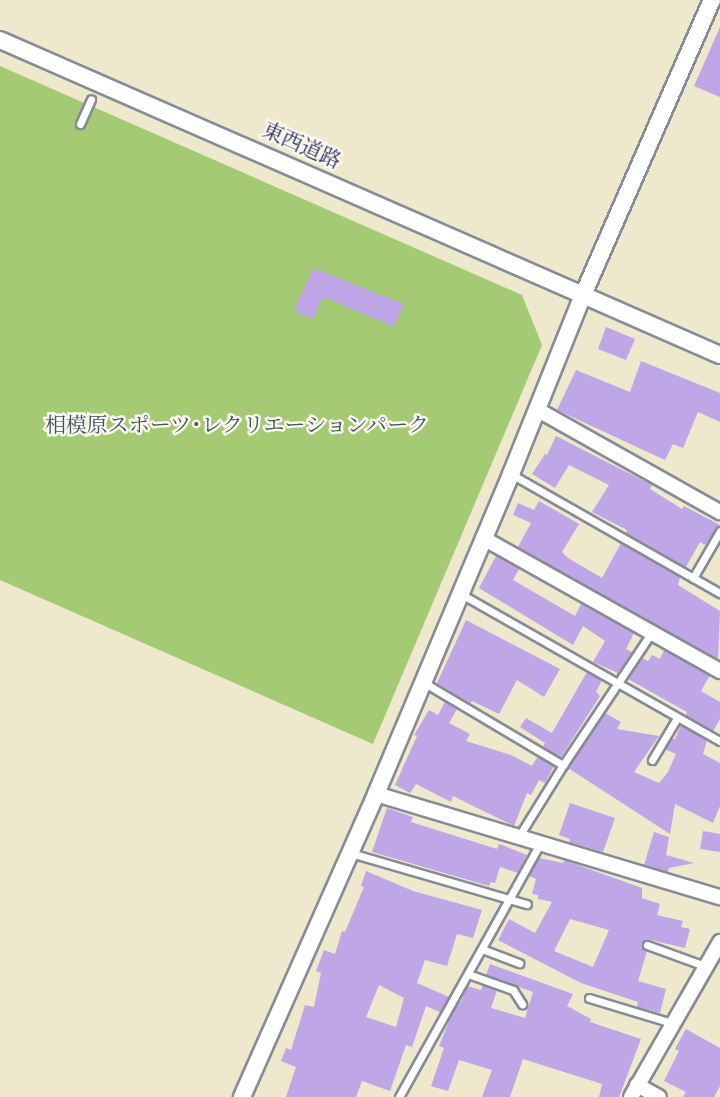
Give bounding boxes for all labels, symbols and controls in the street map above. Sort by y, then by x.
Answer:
street label: 東西道路 [258,118,344,176]
park label: 相模原スポーツ･レクリエーションパーク [43,414,431,440]

